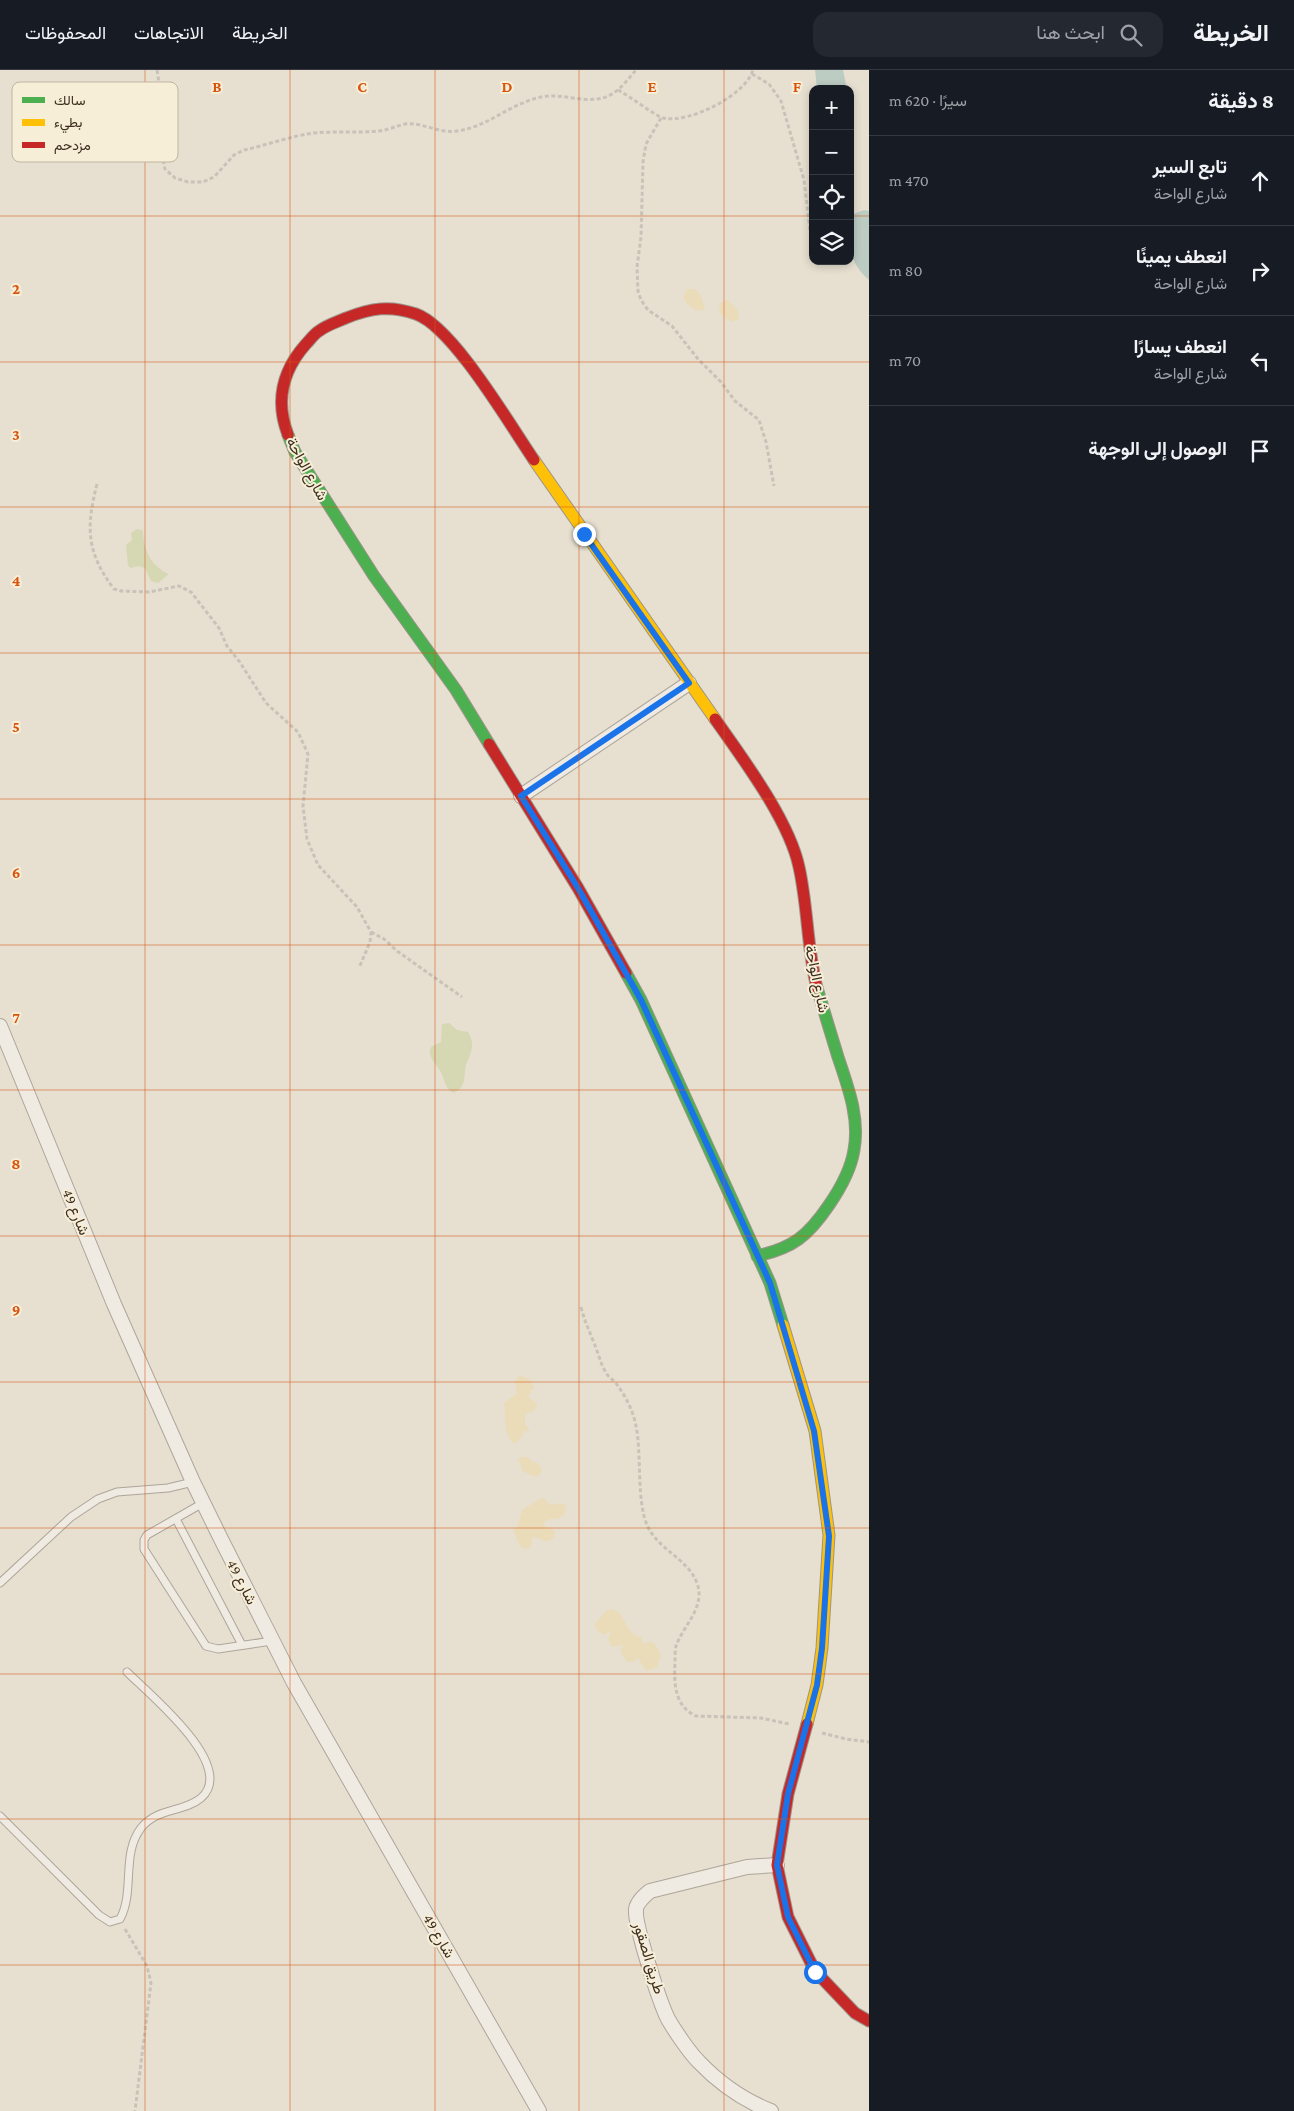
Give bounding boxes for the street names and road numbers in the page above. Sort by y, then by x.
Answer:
street label: شارع الواحة [281,435,331,505]
street label: شارع الواحة [799,944,832,1015]
street label: شارع 49 [57,1187,92,1239]
street label: شارع 49 [221,1557,260,1609]
street label: شارع 49 [417,1911,458,1962]
street label: طريق الصقور [628,1919,668,1997]

